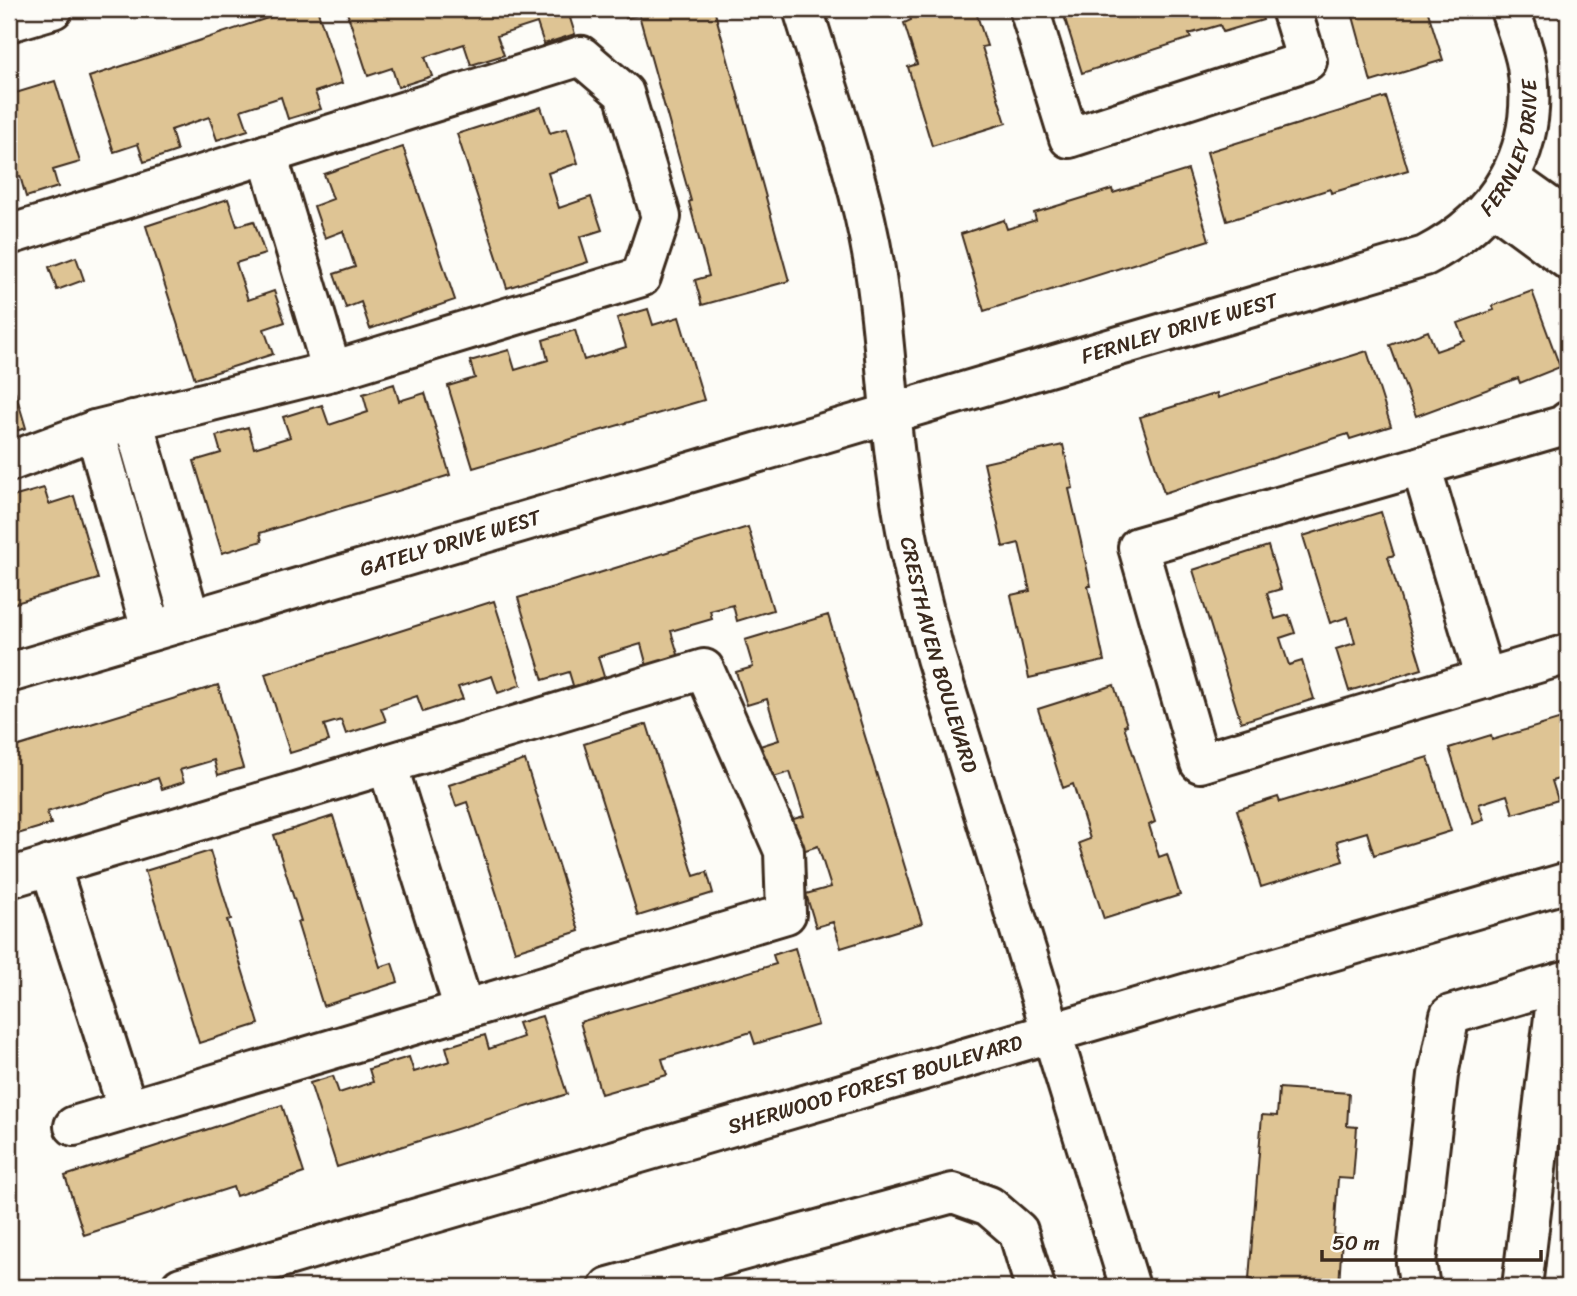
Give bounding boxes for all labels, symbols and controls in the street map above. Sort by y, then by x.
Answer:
street label: FERNLEY DRIVE [1469,77,1548,225]
street label: FERNLEY DRIVE WEST [1076,281,1284,375]
street label: GATELY DRIVE WEST [355,498,547,588]
street label: CRESTHAVEN BOULEVARD [889,533,989,778]
street label: SHERWOOD FOREST BOULEVARD [723,1023,1028,1145]
scale bar [1322,1219,1540,1263]
text: 50 m [1332,1224,1380,1262]

